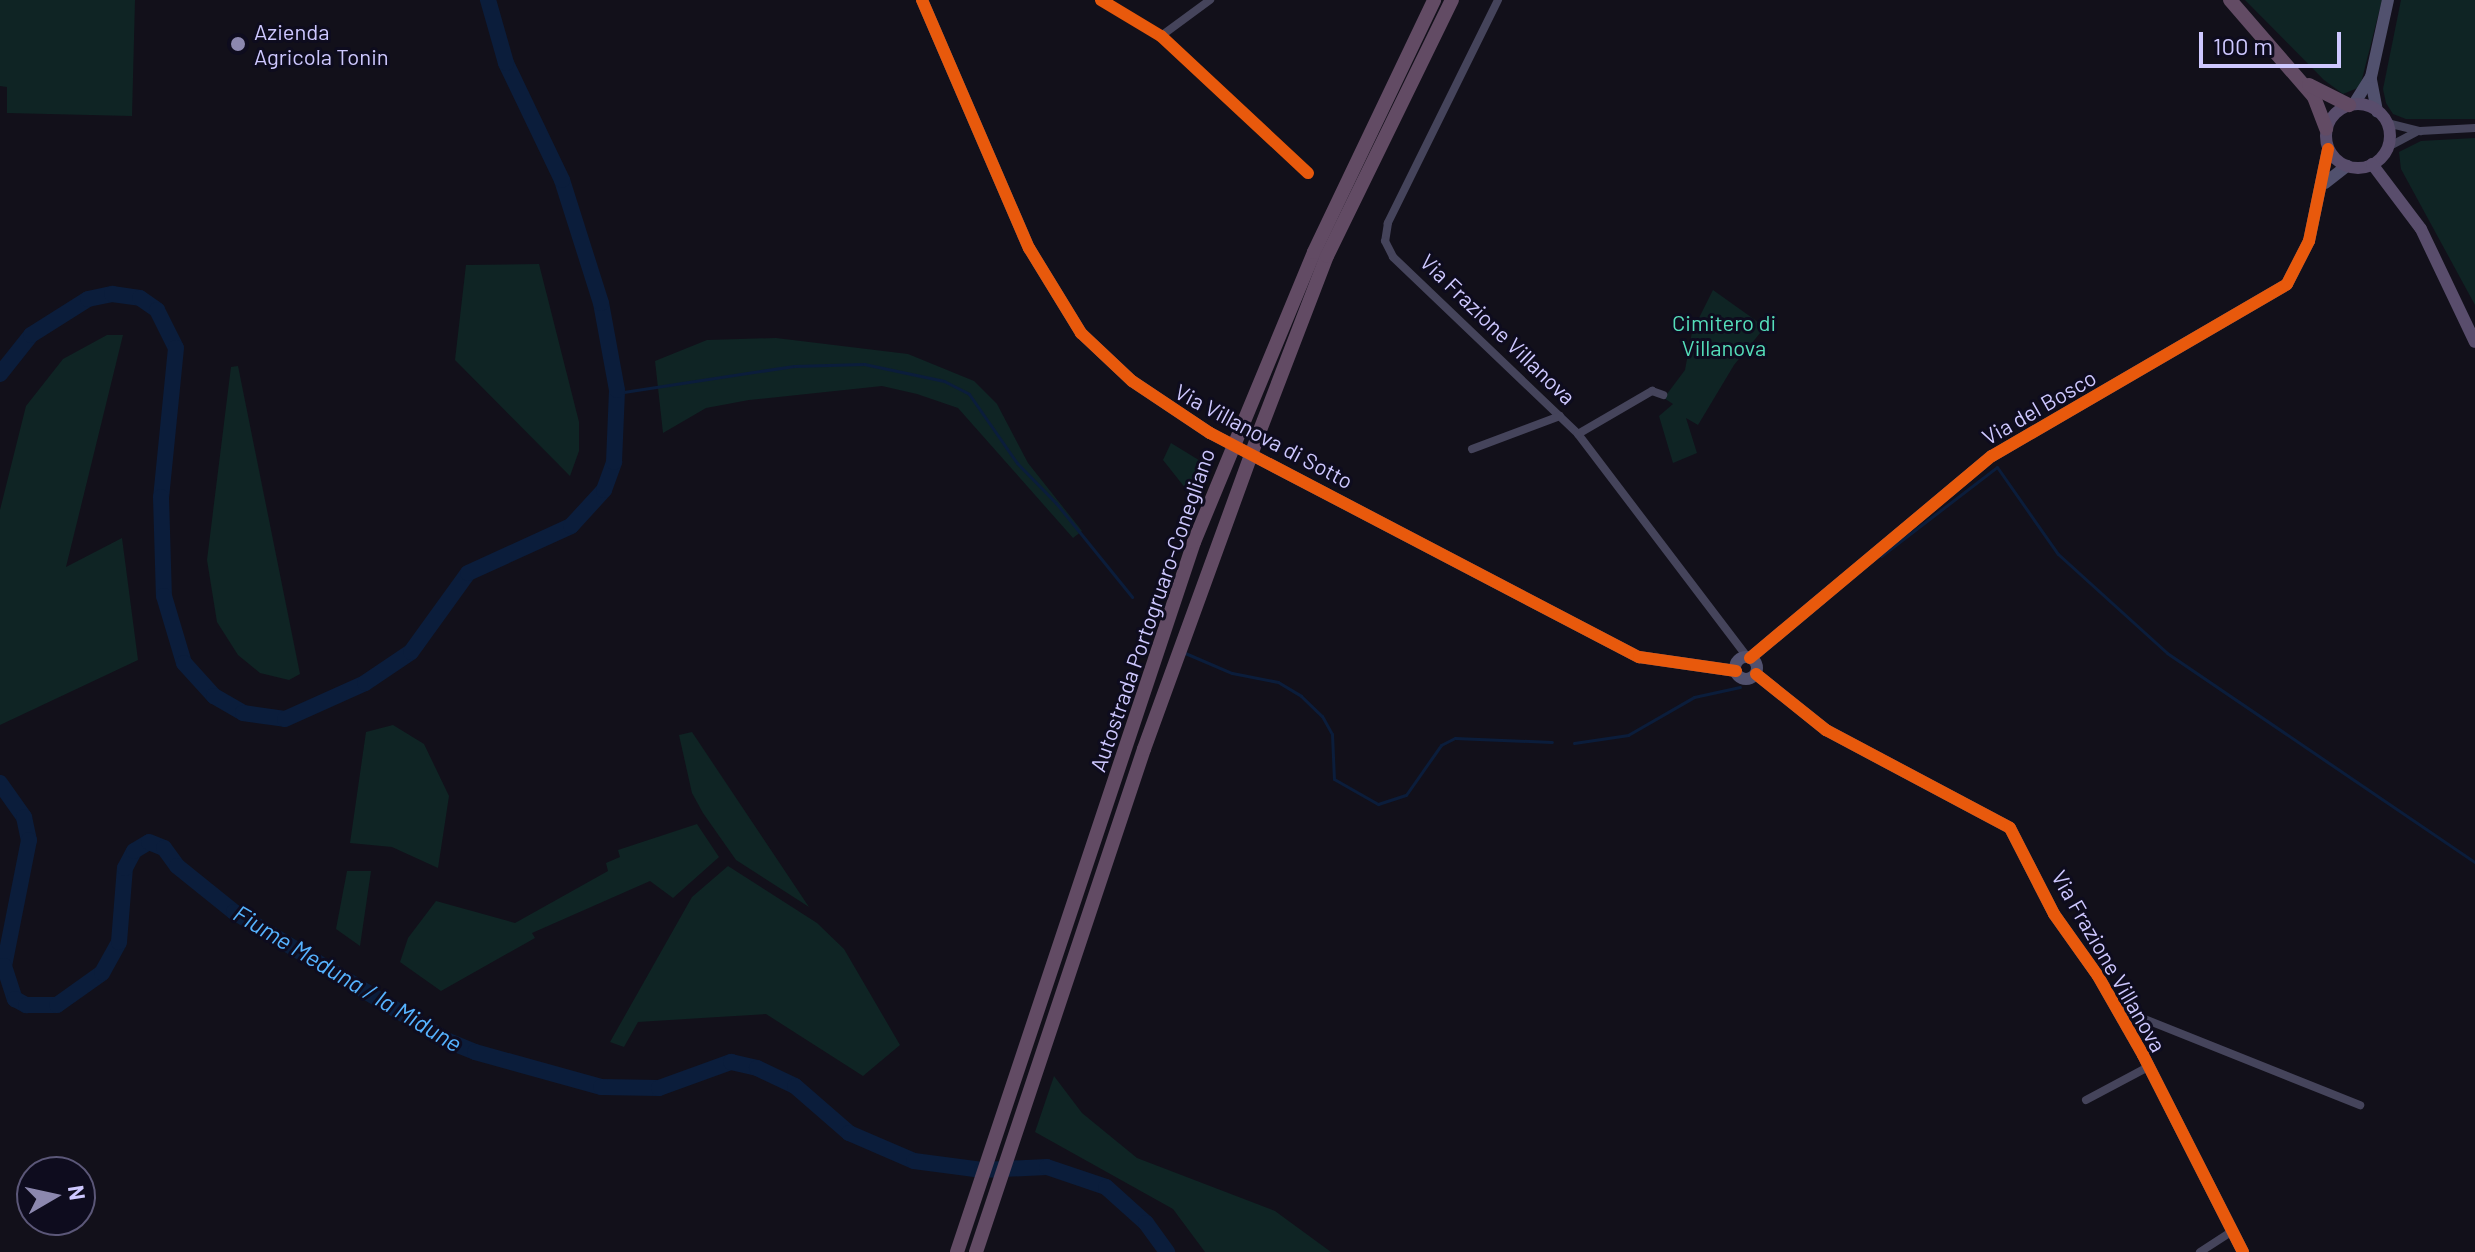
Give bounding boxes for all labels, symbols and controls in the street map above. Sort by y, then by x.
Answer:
scale bar [2203,16,2345,66]
place label: Azienda Agricola Tonin [254,18,389,70]
text: 100 m [2213,31,2273,60]
marker: Azienda Agricola Tonin [229,35,247,53]
street label: Via Frazione Villanova [1415,248,1581,410]
park label: Cimitero di Villanova [1672,309,1776,360]
street label: Via del Bosco [1977,364,2101,450]
street label: Via Villanova di Sotto [1171,378,1357,494]
street label: Autostrada Portogruaro-Conegliano [1084,445,1220,775]
street label: Via Frazione Villanova [2046,865,2172,1057]
water label: Fiume Meduna / la Midune [229,898,467,1058]
north arrow [16,1156,96,1236]
text: N [64,1183,92,1202]

